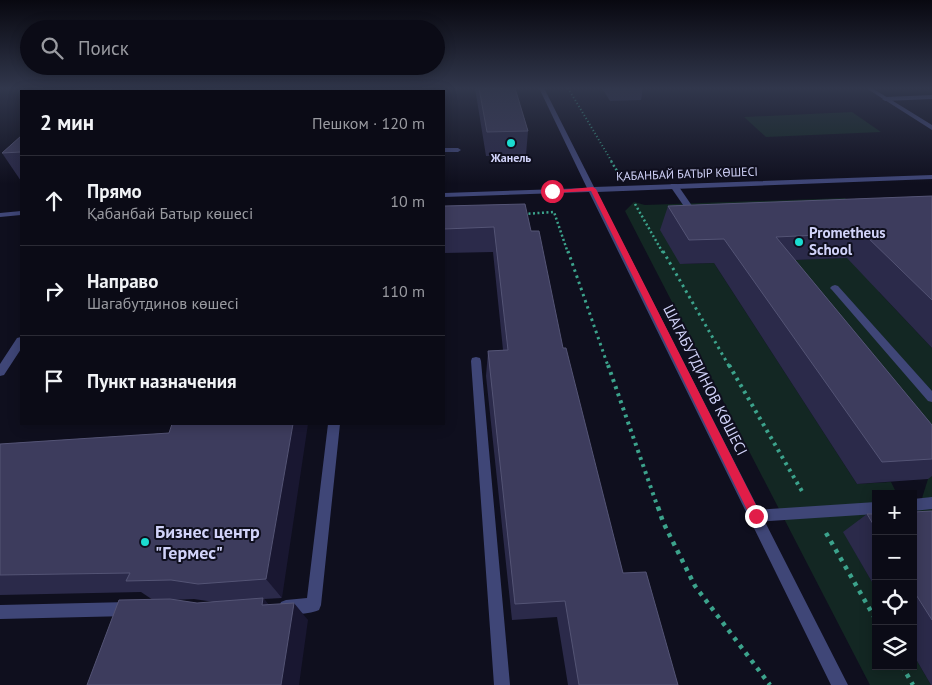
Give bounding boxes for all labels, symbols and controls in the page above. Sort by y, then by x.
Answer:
search box [20,20,445,75]
icon: search [38,34,66,62]
text: Поиск [78,36,129,60]
text: 2 мин [40,109,94,136]
text: Пешком · 120 m [312,113,425,133]
marker: Жанель [505,137,517,149]
place label: Жанель [490,150,531,165]
street label: ҚАБАНБАЙ БАТЫР КӨШЕСІ [616,164,758,183]
text: Прямо [87,179,142,203]
route start [541,180,564,203]
icon: ahead [40,187,68,215]
text: 10 m [390,191,425,211]
text: Қабанбай Батыр көшесі [87,203,253,223]
place label: Prometheus School [809,223,886,259]
marker: Prometheus School [793,236,805,248]
text: Направо [87,269,158,293]
icon: right [40,277,68,305]
text: 110 m [382,281,425,301]
text: Шагабутдинов көшесі [87,293,239,313]
street label: ШАГАБУТДИНОВ КӨШЕСІ [659,301,752,458]
icon: arrive [40,367,68,395]
text: Пункт назначения [87,369,237,393]
map controls [872,490,917,670]
button: + [872,490,917,535]
route end [745,505,768,528]
place label: Бизнес центр "Гермес" [155,520,260,564]
button: − [872,535,917,580]
marker: Бизнес центр "Гермес" [139,536,151,548]
button: locate [872,580,917,625]
button: layers [872,625,917,670]

